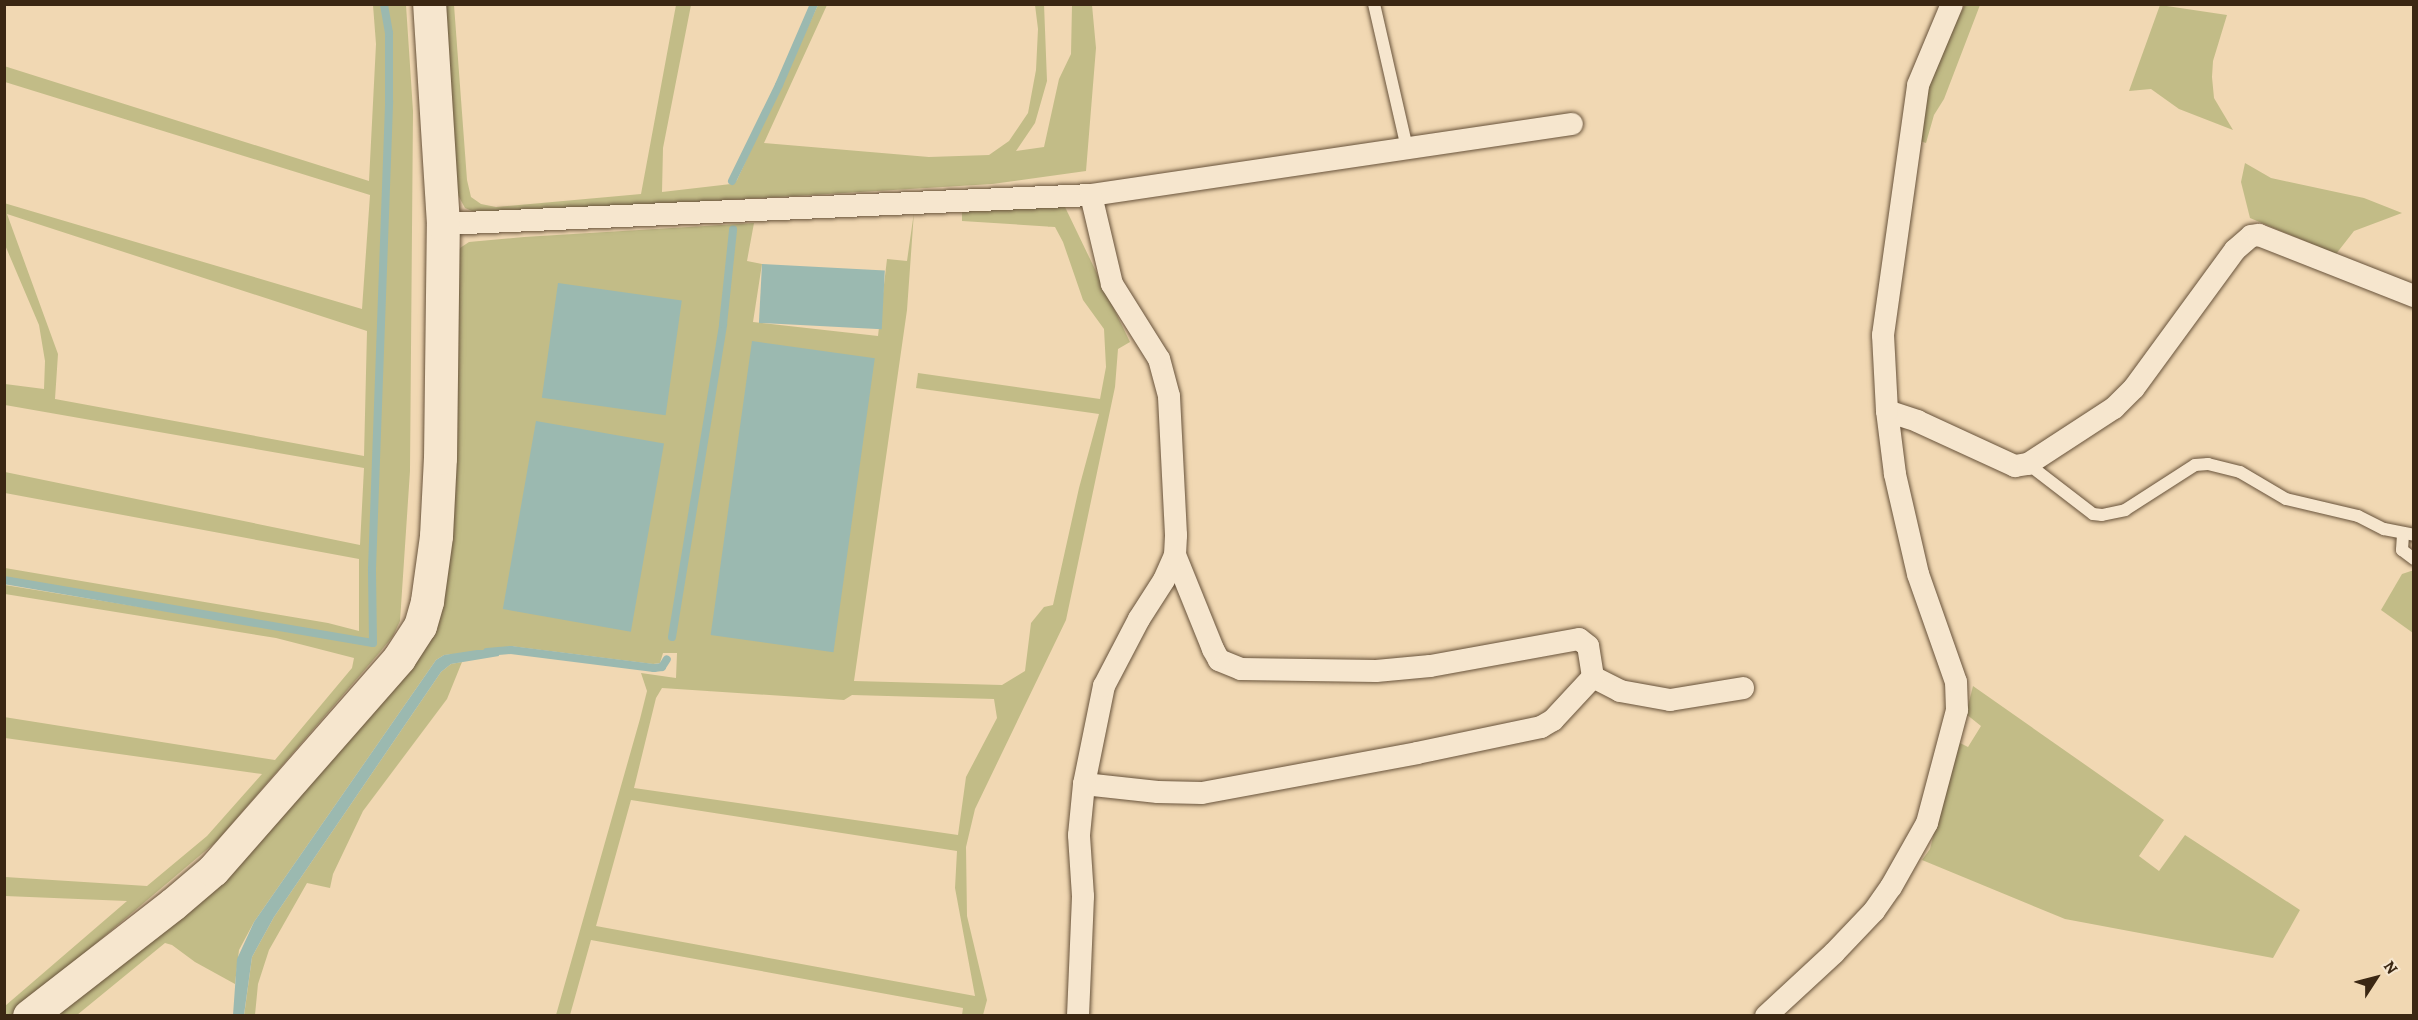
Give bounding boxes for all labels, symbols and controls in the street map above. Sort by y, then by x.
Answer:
north arrow [2346,948,2406,1008]
text: N [2378,956,2403,979]

